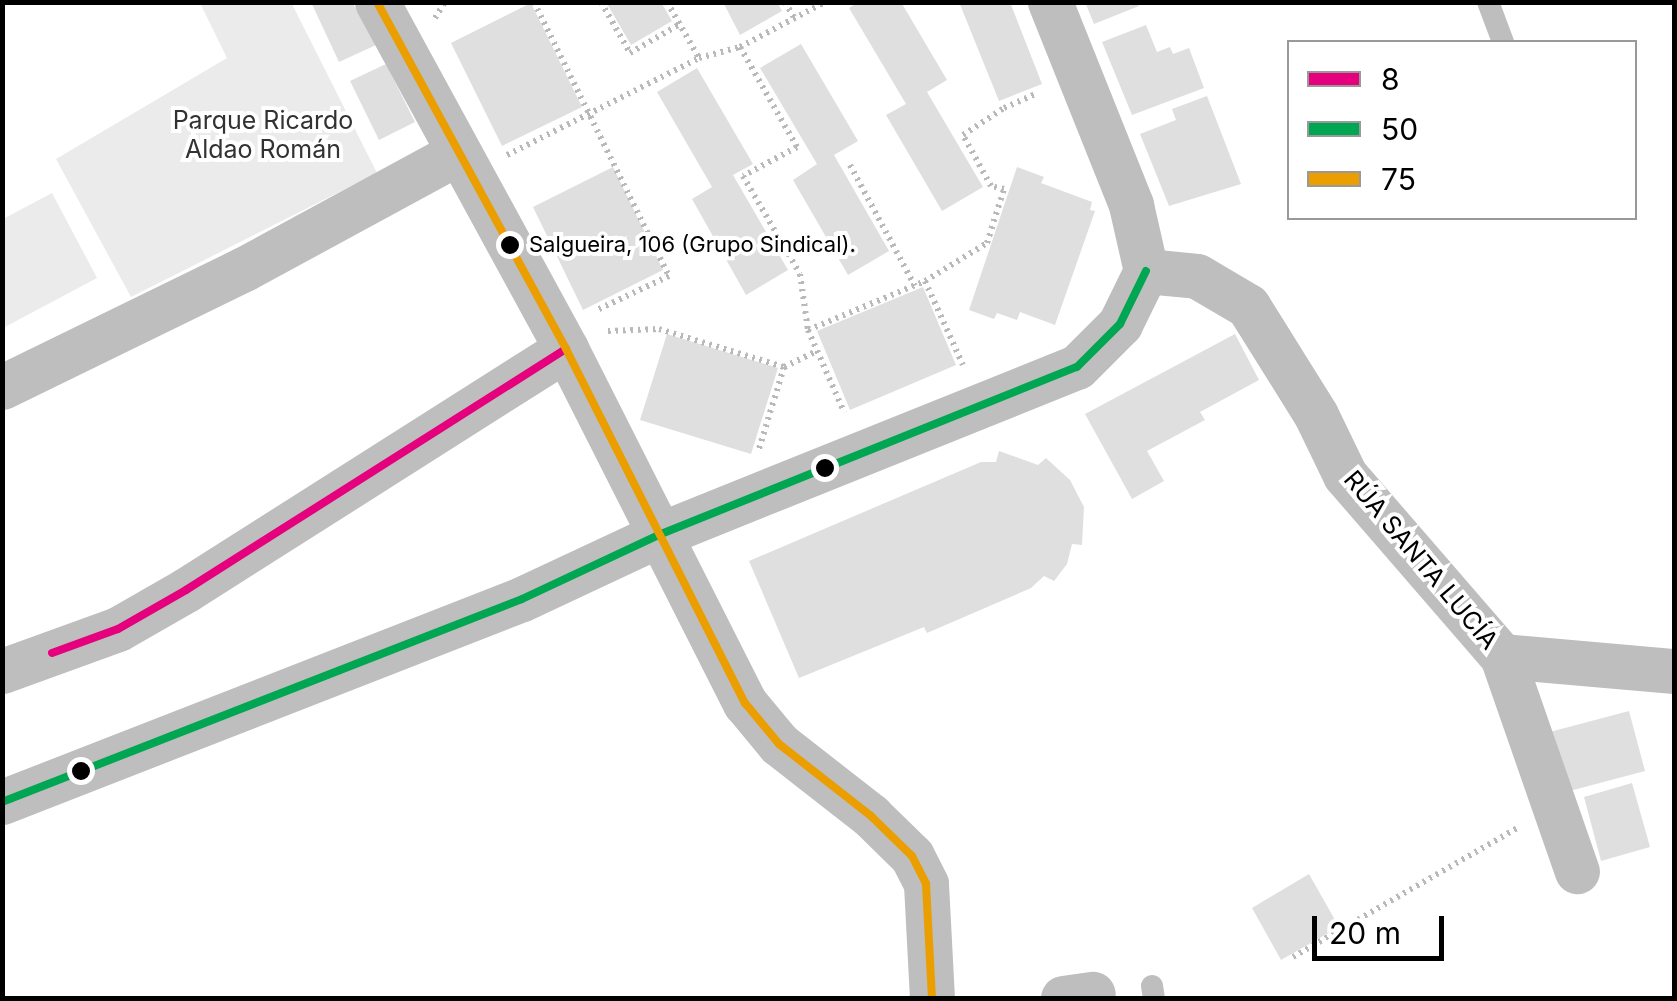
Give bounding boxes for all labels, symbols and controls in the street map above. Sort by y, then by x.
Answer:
legend [1287,40,1637,220]
text: 8 [1381,61,1400,97]
park label: Parque Ricardo Aldao Román [173,106,353,165]
text: 50 [1381,111,1418,147]
text: 75 [1381,161,1416,197]
place label: Salgueira, 106 (Grupo Sindical). [529,232,856,258]
marker: Salgueira, 106 (Grupo Sindical). [500,235,520,255]
unlabelled marker [815,458,835,478]
street label: RÚA SANTA LUCÍA [1338,465,1504,655]
unlabelled marker [71,761,91,781]
scale bar [1317,896,1450,958]
text: 20 m [1329,915,1401,951]

